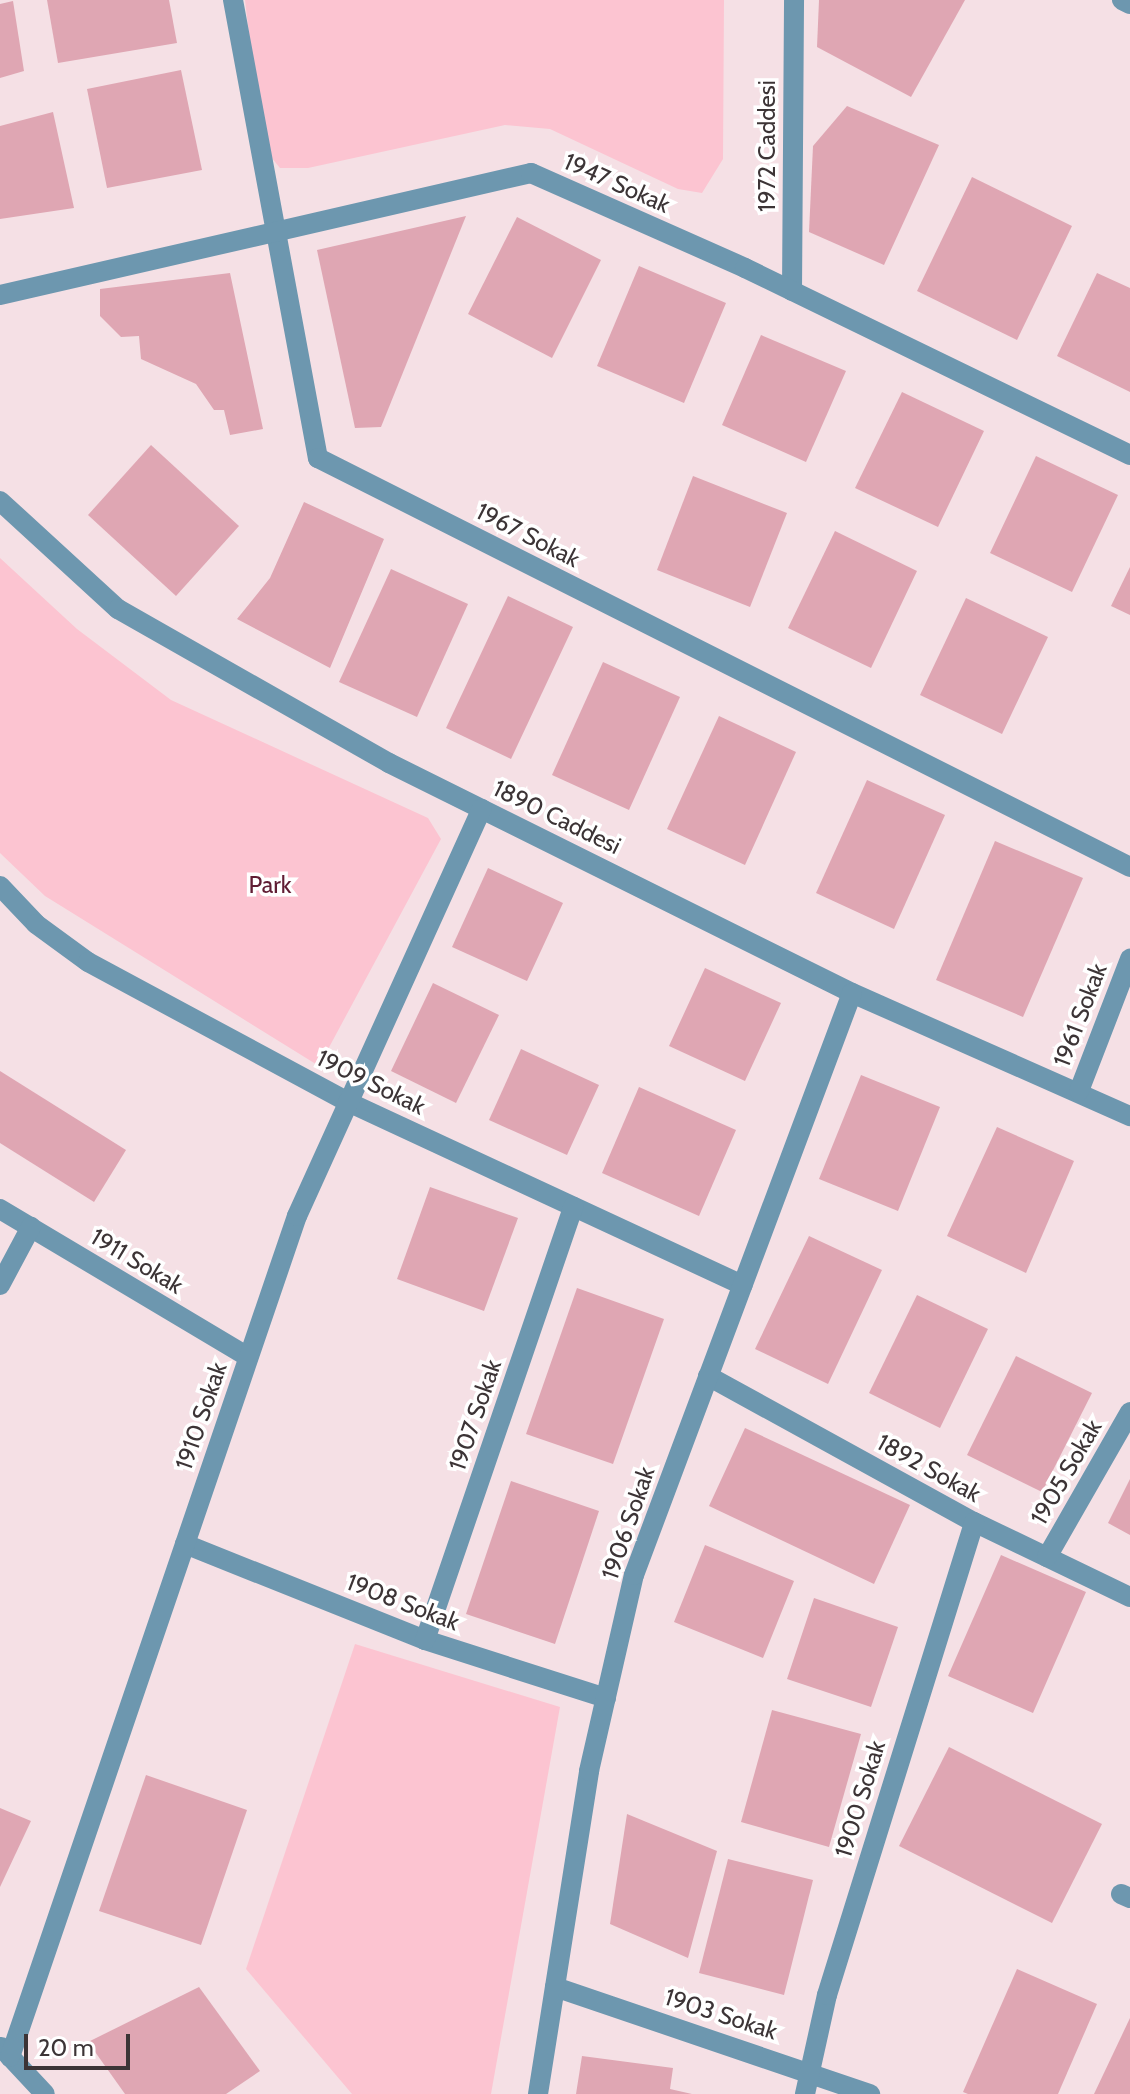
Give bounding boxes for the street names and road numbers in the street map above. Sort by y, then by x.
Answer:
street label: 1972 Caddesi [753,80,781,212]
street label: 1947 Sokak [560,147,674,219]
street label: 1967 Sokak [471,497,585,573]
street label: 1890 Caddesi [488,774,626,860]
street label: 1961 Sokak [1047,959,1113,1071]
street label: 1909 Sokak [312,1043,430,1121]
street label: 1911 Sokak [86,1222,188,1300]
street label: 1907 Sokak [443,1356,507,1474]
street label: 1910 Sokak [169,1359,233,1473]
street label: 1905 Sokak [1024,1414,1108,1530]
street label: 1892 Sokak [872,1428,986,1508]
street label: 1906 Sokak [595,1463,661,1583]
street label: 1908 Sokak [343,1567,463,1637]
street label: 1900 Sokak [829,1737,891,1861]
street label: 1903 Sokak [661,1982,781,2046]

